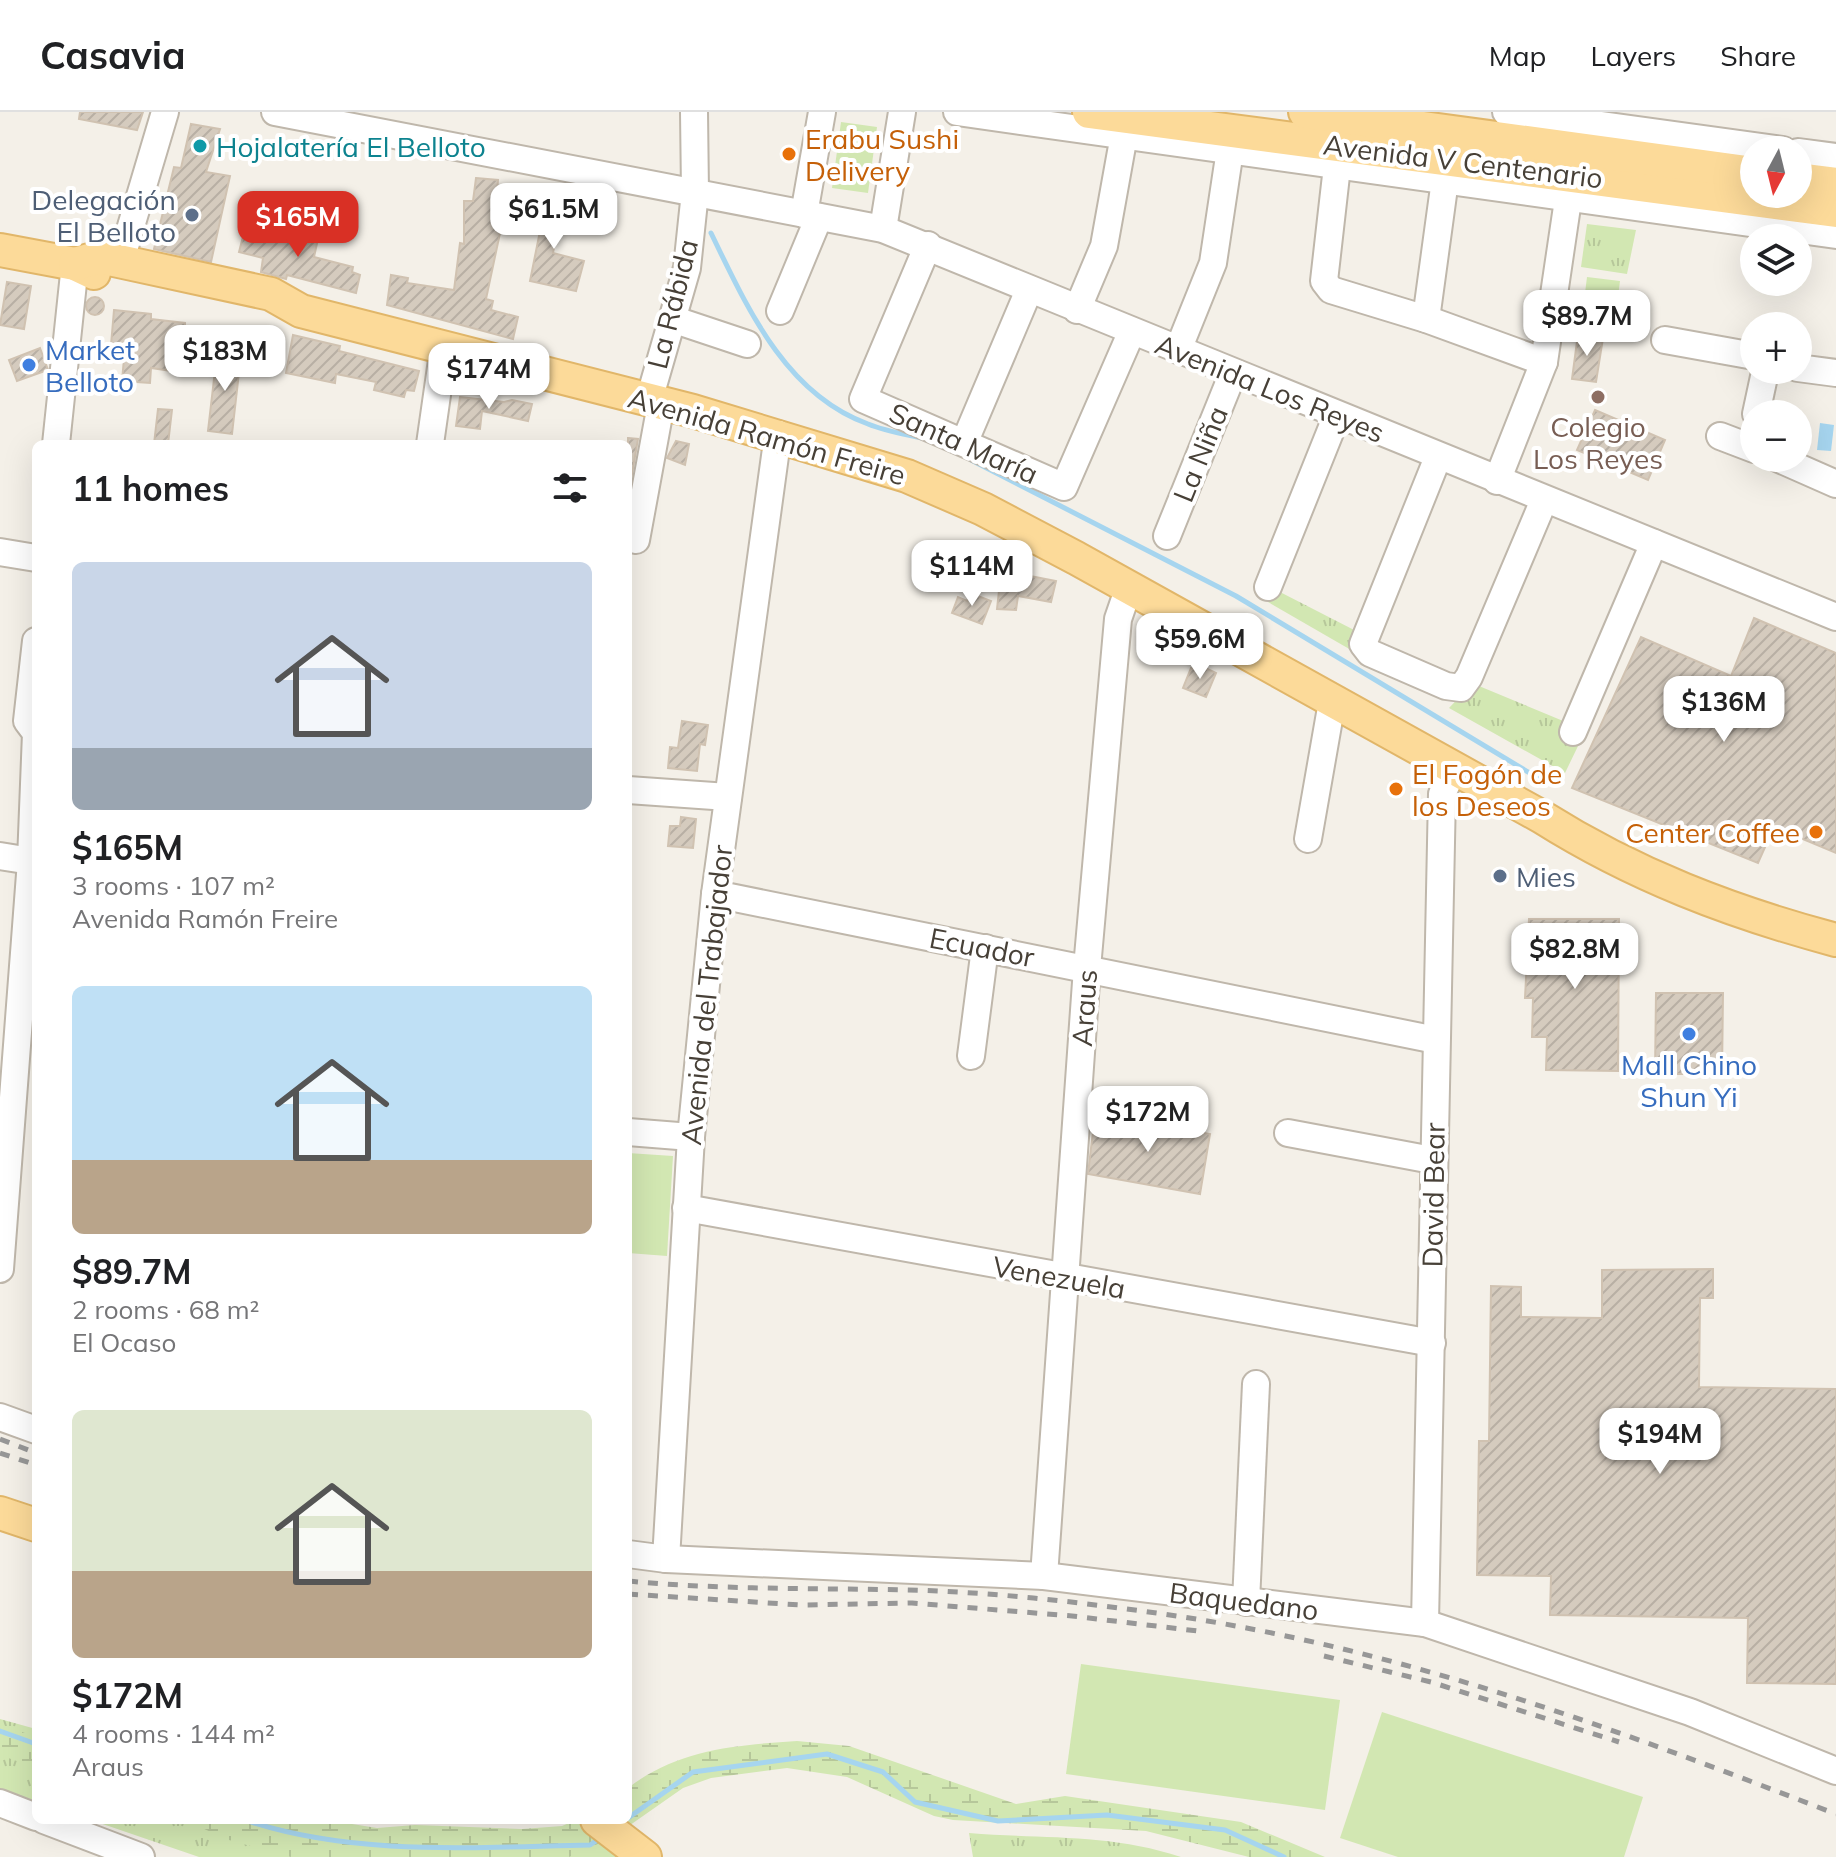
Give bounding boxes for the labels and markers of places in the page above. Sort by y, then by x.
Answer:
place label: Erabu Sushi Delivery [805,121,959,188]
place label: Hojalatería El Belloto [216,129,486,164]
marker: Hojalatería El Belloto [191,137,209,155]
marker: Erabu Sushi Delivery [780,145,798,163]
place label: Delegación El Belloto [31,182,176,249]
pin: $61.5M [489,183,619,251]
pin: $165M [242,191,354,259]
marker: Delegación El Belloto [183,206,201,224]
pin: $89.7M [1522,290,1652,358]
pin: $183M [169,325,281,393]
place label: Market Belloto [45,332,135,399]
pin: $174M [433,343,545,411]
marker: Market Belloto [20,356,38,374]
marker: Colegio Los Reyes [1589,388,1607,406]
place label: Colegio Los Reyes [1533,409,1663,476]
pin: $114M [916,540,1028,608]
pin: $59.6M [1135,613,1265,681]
pin: $136M [1668,676,1780,744]
place label: El Fogón de los Deseos [1412,756,1562,823]
marker: El Fogón de los Deseos [1387,780,1405,798]
place label: Center Coffee [1625,815,1800,850]
marker: Center Coffee [1807,823,1825,841]
place label: Mies [1516,859,1576,894]
marker: Mies [1491,867,1509,885]
pin: $82.8M [1510,923,1640,991]
marker: Mall Chino Shun Yi [1680,1025,1698,1043]
place label: Mall Chino Shun Yi [1621,1047,1757,1114]
pin: $172M [1092,1086,1204,1154]
pin: $194M [1604,1408,1716,1476]

